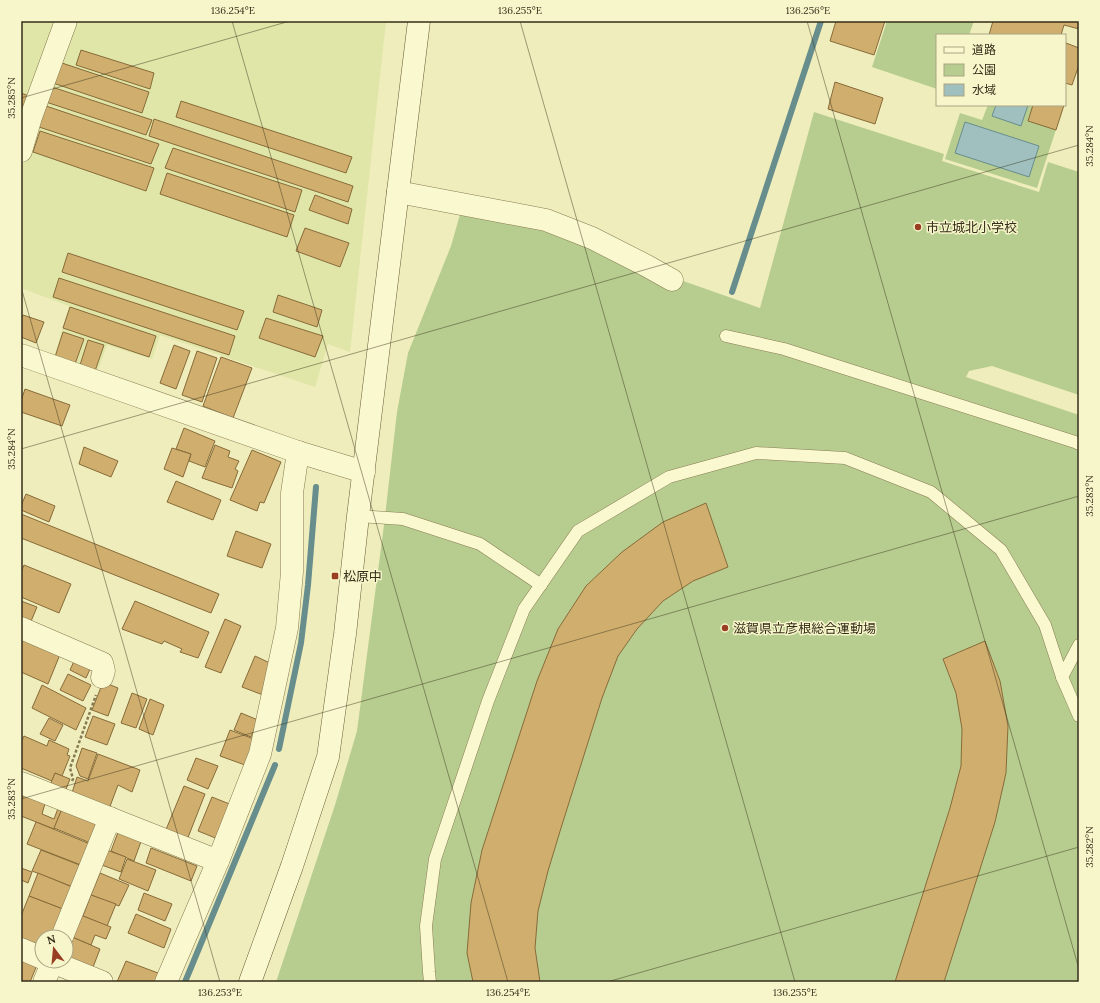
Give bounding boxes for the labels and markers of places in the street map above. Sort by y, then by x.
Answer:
place label: 市立城北小学校 [926,219,1017,236]
marker: 市立城北小学校 [913,222,923,232]
place label: 松原中 [343,568,382,585]
marker: 松原中 [330,571,340,581]
place label: 滋賀県立彦根総合運動場 [733,620,876,637]
marker: 滋賀県立彦根総合運動場 [720,623,730,633]

